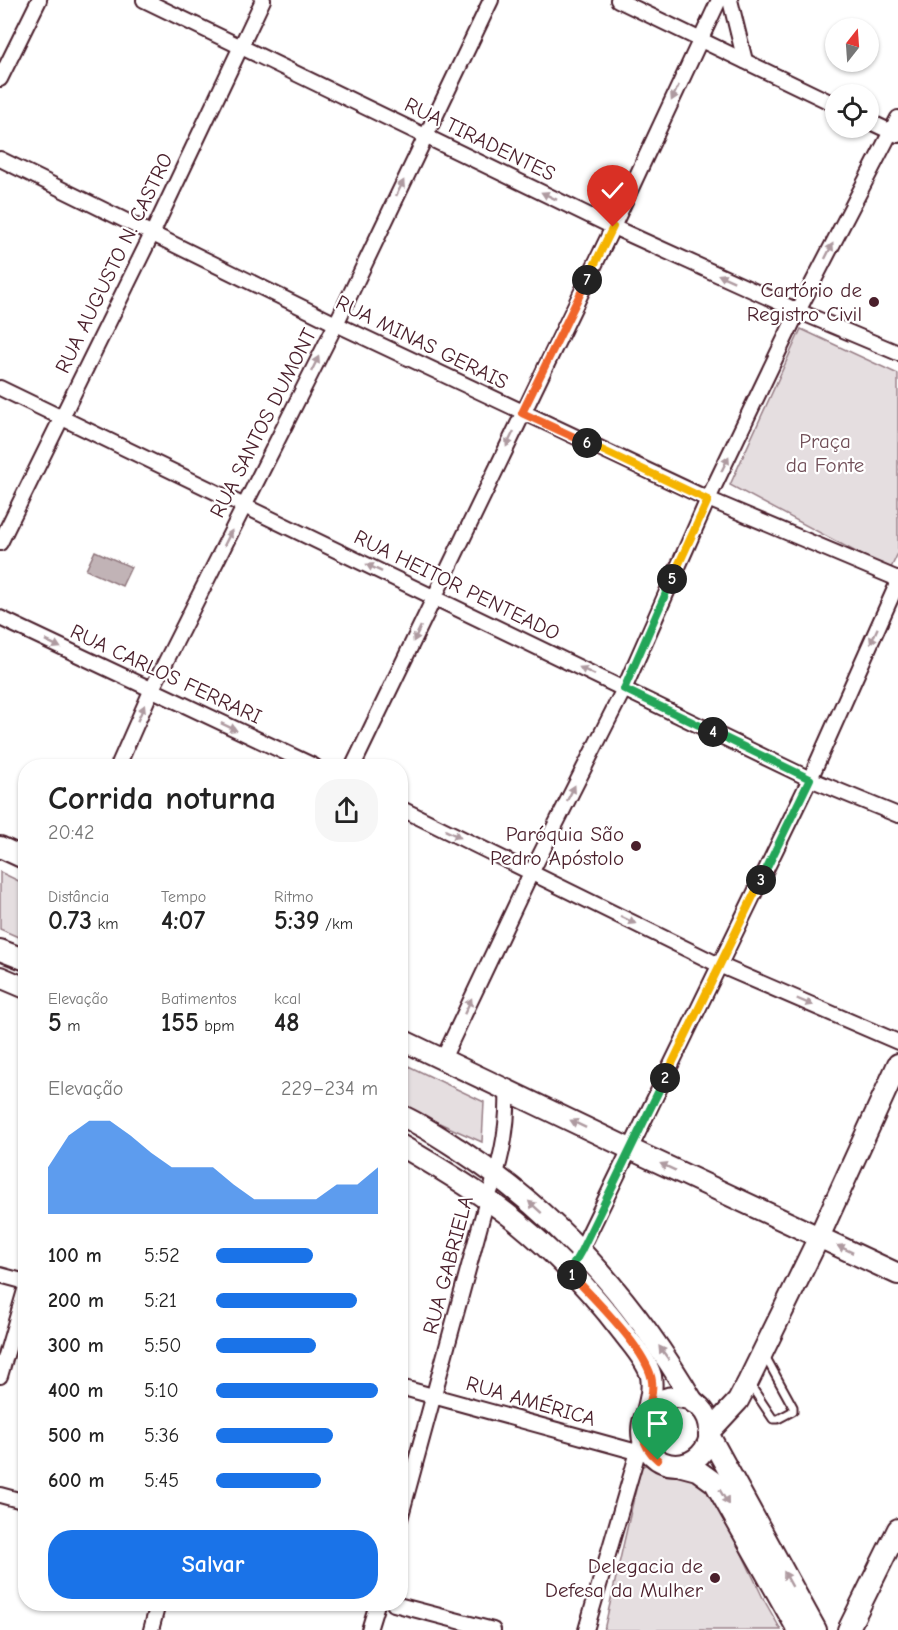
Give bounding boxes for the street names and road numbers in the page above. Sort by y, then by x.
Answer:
street label: RUA TIRADENTES [401,92,559,186]
street label: RUA AUGUSTO N. CASTRO [50,149,178,377]
street label: RUA MINAS GERAIS [332,290,512,394]
street label: RUA SANTOS DUMONT [205,324,321,522]
street label: RUA HEITOR PENTEADO [350,525,564,645]
street label: RUA CARLOS FERRARI [67,619,265,729]
street label: RUA GABRIELA [418,1193,478,1337]
street label: RUA AMÉRICA [463,1371,599,1431]

